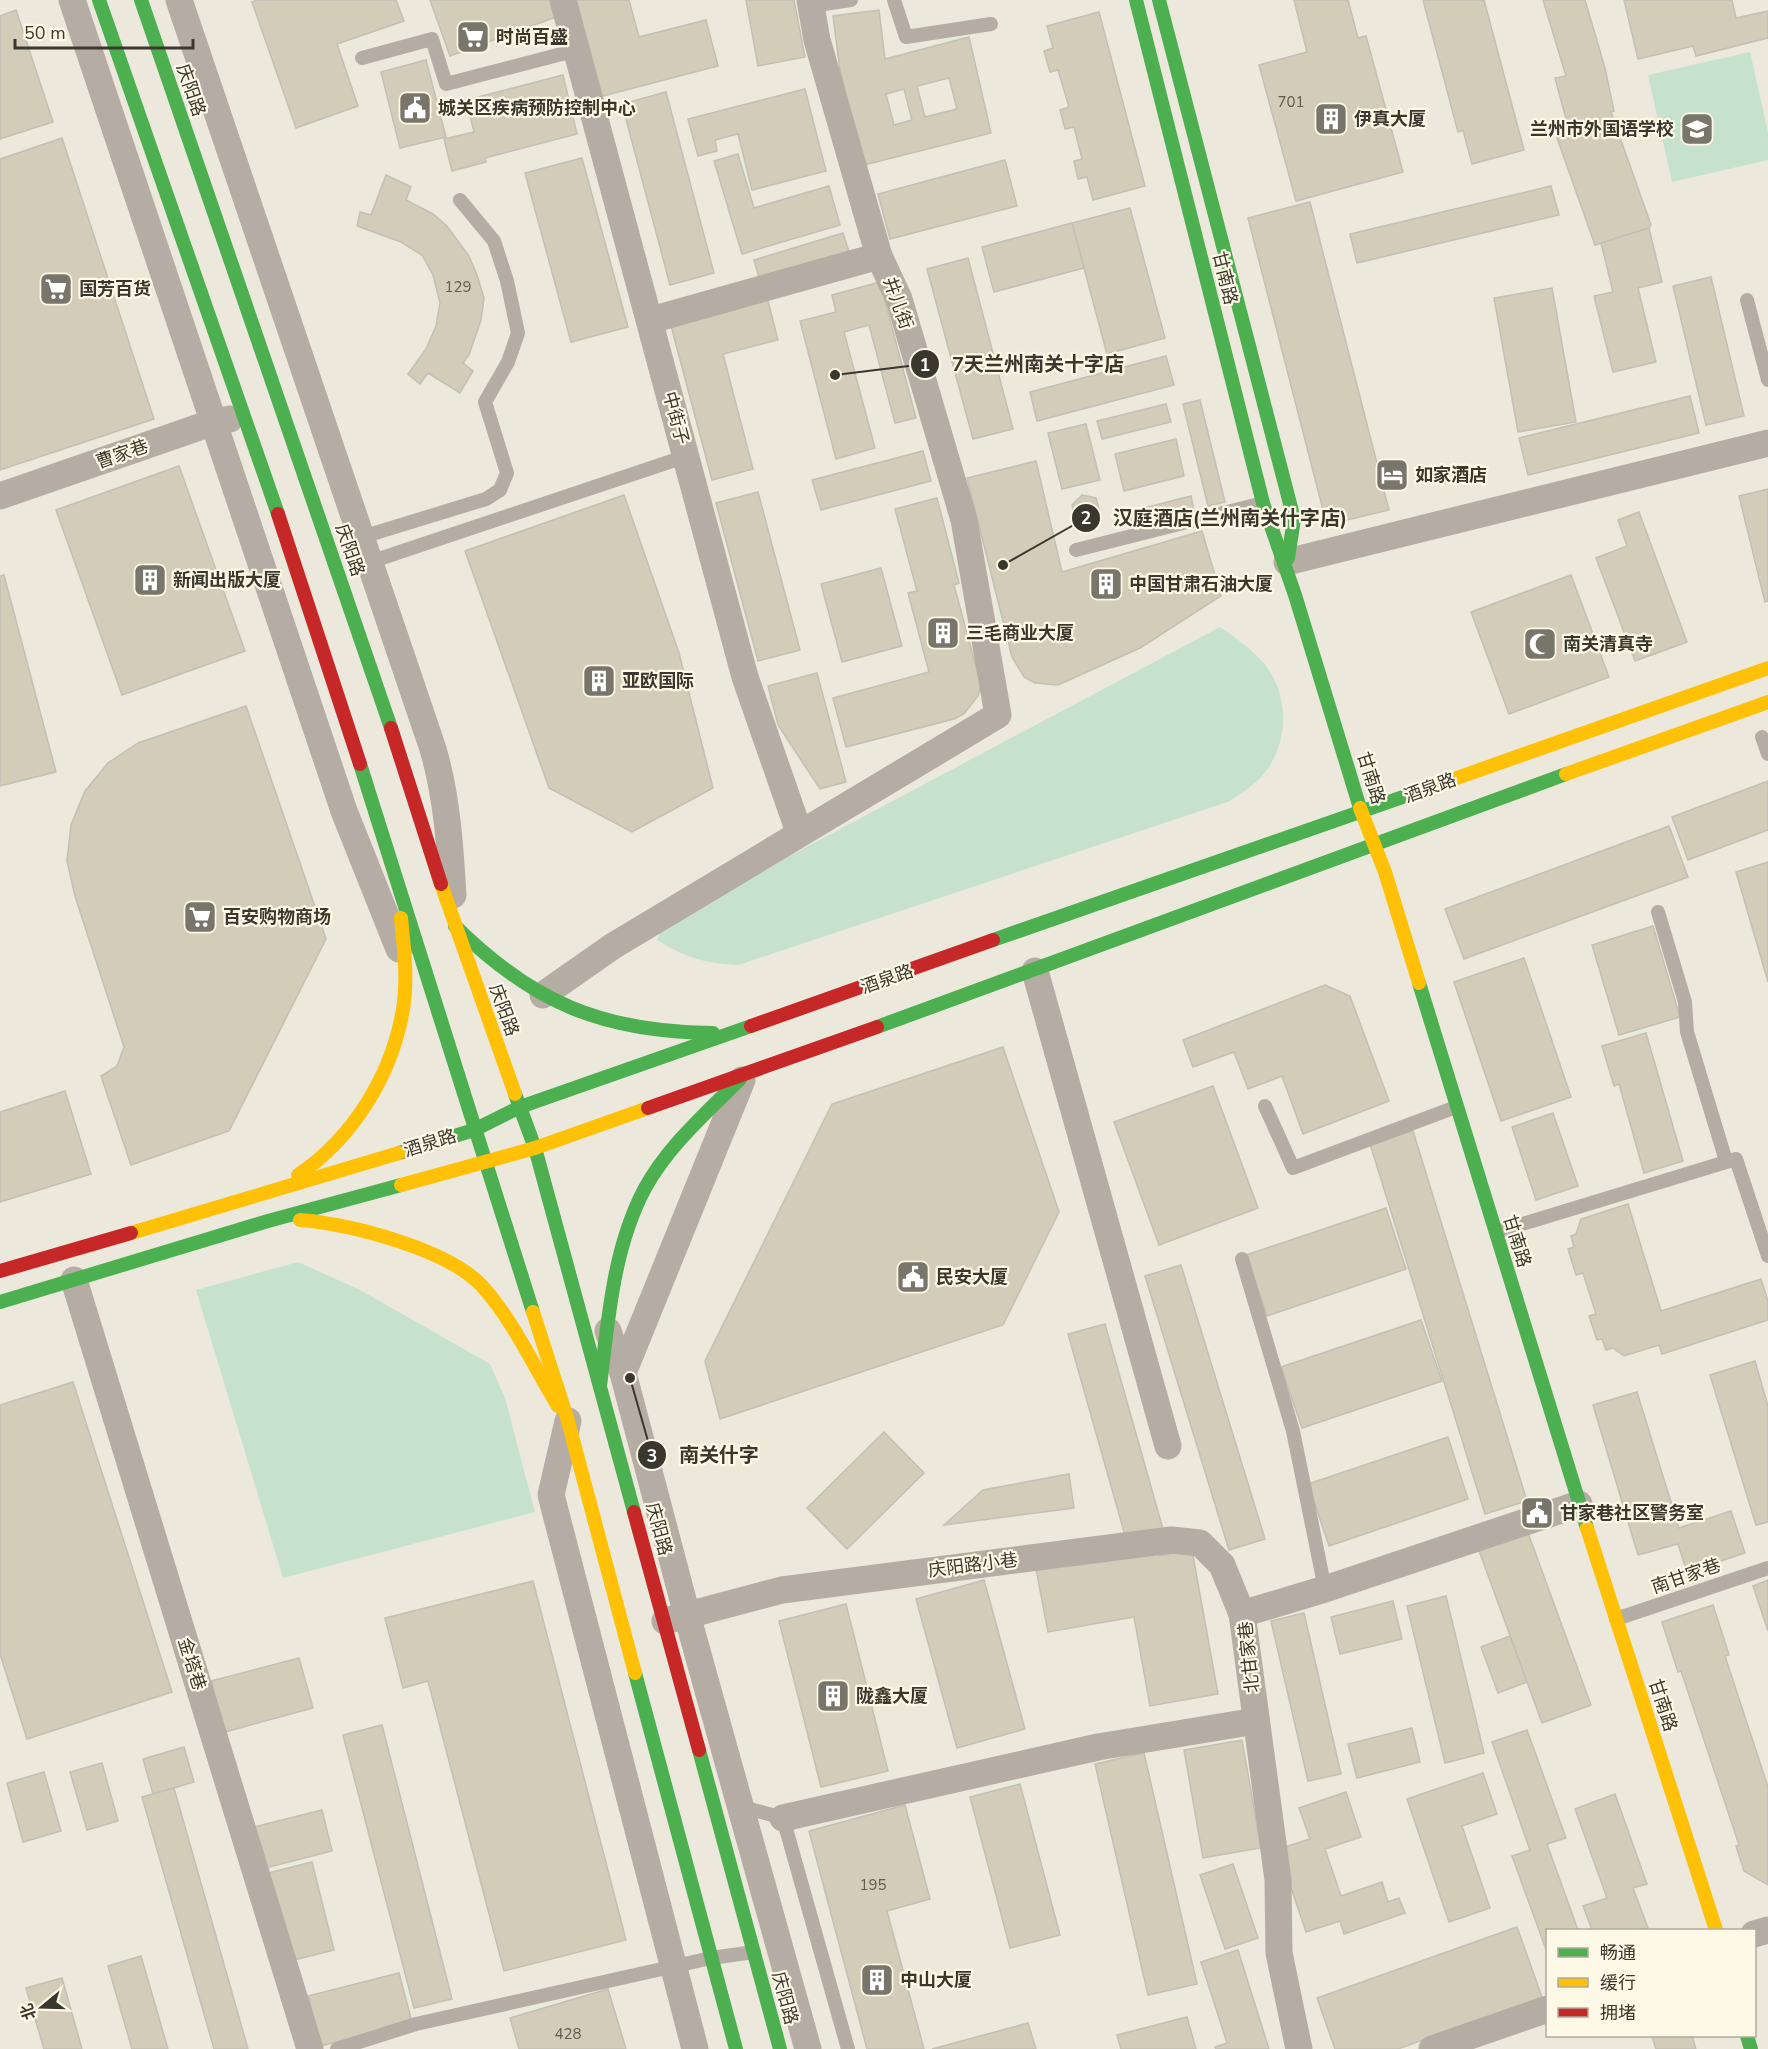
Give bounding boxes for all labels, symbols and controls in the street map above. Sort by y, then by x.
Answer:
scale bar [15,12,194,50]
supermarket icon: 时尚百盛 [455,19,491,55]
text: 50 m [24,21,66,45]
place label: 时尚百盛 [496,25,568,49]
street label: 庆阳路 [171,61,211,119]
public building icon: 城关区疾病预防控制中心 [397,90,433,126]
house number: 701 [1277,92,1305,112]
place label: 城关区疾病预防控制中心 [438,96,636,120]
building icon: 伊真大厦 [1313,101,1349,137]
place label: 伊真大厦 [1354,107,1426,131]
school or university icon: 兰州市外国语学校 [1679,111,1715,147]
place label: 兰州市外国语学校 [1530,117,1674,141]
street label: 甘南路 [1207,249,1243,307]
supermarket icon: 国芳百货 [38,271,74,307]
street label: 井儿街 [877,274,919,332]
place label: 国芳百货 [79,277,151,301]
house number: 129 [444,277,472,297]
callout: 7天兰州南关十字店 [910,345,1136,383]
text: 7天兰州南关十字店 [952,351,1124,378]
text: 1 [920,353,930,377]
street label: 中街子 [657,389,695,447]
street label: 曹家巷 [93,434,151,474]
hotel icon: 如家酒店 [1374,457,1410,493]
place label: 如家酒店 [1415,463,1487,487]
callout: 汉庭酒店(兰州南关什字店) [1071,499,1359,537]
text: 汉庭酒店(兰州南关什字店) [1113,505,1347,532]
text: 2 [1081,506,1091,530]
street label: 庆阳路 [330,521,370,579]
building icon: 新闻出版大厦 [132,562,168,598]
building icon: 中国甘肃石油大厦 [1088,566,1124,602]
place label: 新闻出版大厦 [173,568,281,592]
place label: 中国甘肃石油大厦 [1129,572,1273,596]
building icon: 三毛商业大厦 [925,615,961,651]
place label: 三毛商业大厦 [966,621,1074,645]
mosque icon: 南关清真寺 [1522,626,1558,662]
place label: 南关清真寺 [1563,632,1653,656]
building icon: 亚欧国际 [581,663,617,699]
place label: 亚欧国际 [622,669,694,693]
street label: 甘南路 [1352,749,1390,807]
street label: 酒泉路 [1401,767,1459,809]
supermarket icon: 百安购物商场 [182,899,218,935]
place label: 百安购物商场 [223,905,331,929]
street label: 酒泉路 [858,959,916,999]
street label: 庆阳路 [483,981,525,1039]
street label: 酒泉路 [401,1124,459,1162]
street label: 甘南路 [1498,1212,1536,1270]
public building icon: 民安大厦 [895,1259,931,1295]
place label: 民安大厦 [936,1265,1008,1289]
callout: 南关什字 [637,1436,771,1474]
text: 南关什字 [679,1442,759,1469]
text: 3 [647,1444,657,1468]
public building icon: 甘家巷社区警务室 [1519,1495,1555,1531]
street label: 庆阳路 [640,1500,678,1558]
place label: 甘家巷社区警务室 [1560,1501,1704,1525]
street label: 庆阳路小巷 [927,1548,1019,1582]
street label: 南甘家巷 [1648,1553,1724,1599]
street label: 北甘家巷 [1233,1620,1265,1694]
street label: 金塔巷 [173,1635,211,1693]
street label: 甘南路 [1643,1676,1683,1734]
building icon: 陇鑫大厦 [815,1678,851,1714]
place label: 陇鑫大厦 [856,1684,928,1708]
house number: 195 [859,1875,887,1895]
legend [1546,1929,1756,2037]
text: 畅通 [1600,1941,1636,1965]
building icon: 中山大厦 [859,1962,895,1998]
place label: 中山大厦 [900,1968,972,1992]
street label: 庆阳路 [766,1969,804,2027]
text: 缓行 [1600,1971,1636,1995]
north arrow [12,1977,72,2037]
text: 北 [16,2000,42,2023]
text: 拥堵 [1600,2001,1636,2025]
house number: 428 [554,2024,582,2044]

